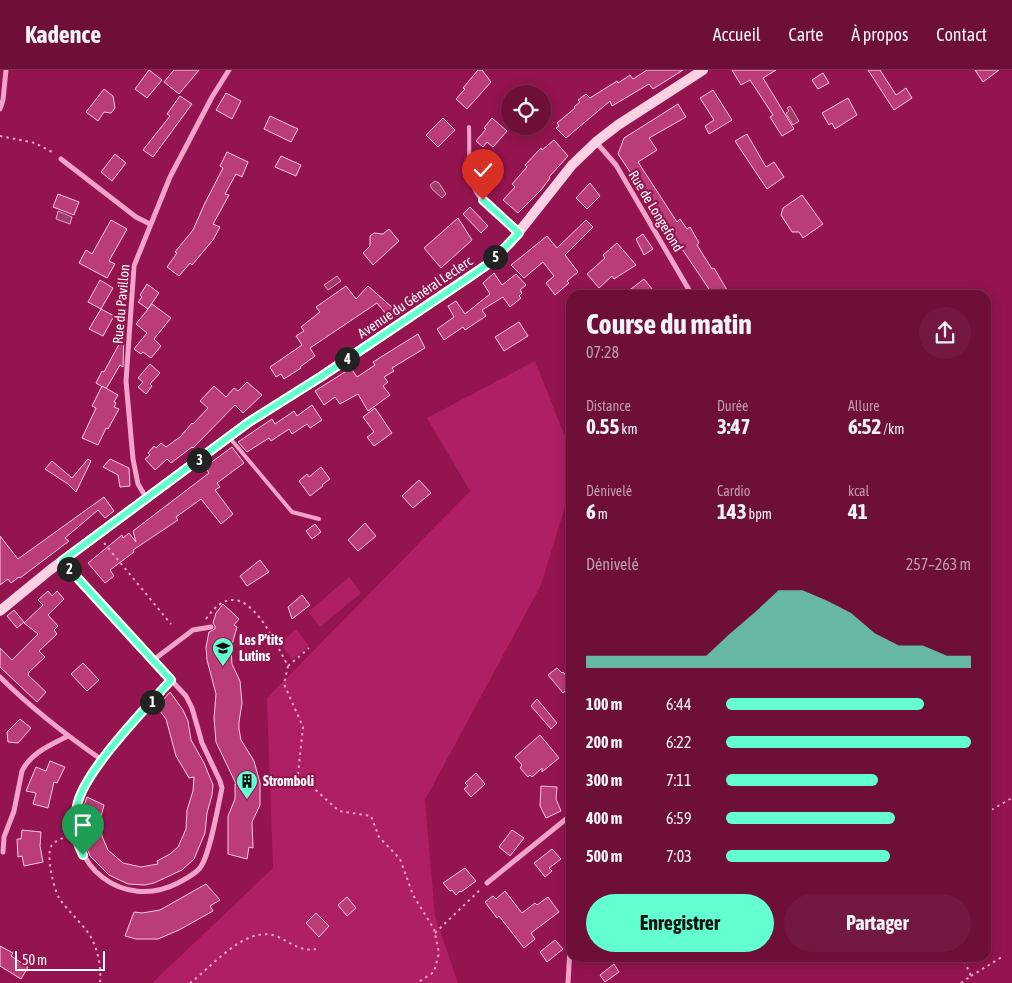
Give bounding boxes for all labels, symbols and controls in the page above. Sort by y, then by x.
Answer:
text: Kadence [25,21,101,48]
text: Accueil [713,24,761,45]
text: Carte [789,24,823,45]
text: À propos [851,24,908,45]
text: Contact [936,24,987,45]
map controls [501,85,551,135]
button: locate [501,85,551,135]
pin [462,149,504,200]
icon: check [469,156,497,184]
street label: Rue de Longefond [626,168,686,254]
pin: 5 [482,244,508,270]
text: 5 [492,249,499,265]
street label: Avenue du Général Leclerc [355,252,476,341]
street label: Rue du Pavillon [110,263,132,345]
button: share [919,307,971,359]
text: Course du matin [586,308,752,340]
text: 07:28 [586,343,619,361]
pin: 4 [334,346,360,372]
text: 4 [344,351,351,367]
text: Distance [586,398,631,414]
text: Durée [717,398,748,414]
text: Allure [848,398,880,414]
text: 0.55 [586,414,619,438]
text: 3:47 [717,414,750,438]
text: 6:52 [848,414,881,438]
text: km [619,421,638,437]
text: /km [881,421,904,437]
pin: 3 [186,448,212,472]
text: 3 [196,452,203,468]
text: Dénivelé [586,483,632,499]
text: Cardio [717,483,750,499]
text: kcal [848,483,869,499]
text: 6 [586,499,596,523]
text: 143 [717,499,747,523]
text: 41 [848,499,868,523]
text: m [596,506,608,522]
text: bpm [747,506,772,522]
text: Dénivelé [586,555,639,573]
text: 257–263 m [906,555,971,573]
pin: 2 [56,556,82,582]
text: 2 [66,561,73,577]
place label: Les P’tits Lutins [239,632,283,664]
school or university icon: Les P’tits Lutins [211,636,235,667]
pin: 1 [140,690,164,714]
text: 1 [149,694,156,710]
text: 100 m [586,695,622,713]
text: 6:44 [666,695,691,713]
text: 200 m [586,733,622,751]
text: 6:22 [666,733,691,751]
building icon: Stromboli [235,769,259,800]
text: 300 m [586,771,622,789]
text: 7:11 [666,771,691,789]
place label: Stromboli [263,773,314,789]
pin [62,804,104,855]
text: 400 m [586,809,622,827]
text: 6:59 [666,809,691,827]
icon: arrive [69,811,97,839]
text: 500 m [586,847,622,865]
text: 7:03 [666,847,692,865]
button: Enregistrer [586,894,774,952]
button: Partager [784,894,971,952]
scale bar [15,948,105,971]
text: 50 m [22,952,47,968]

